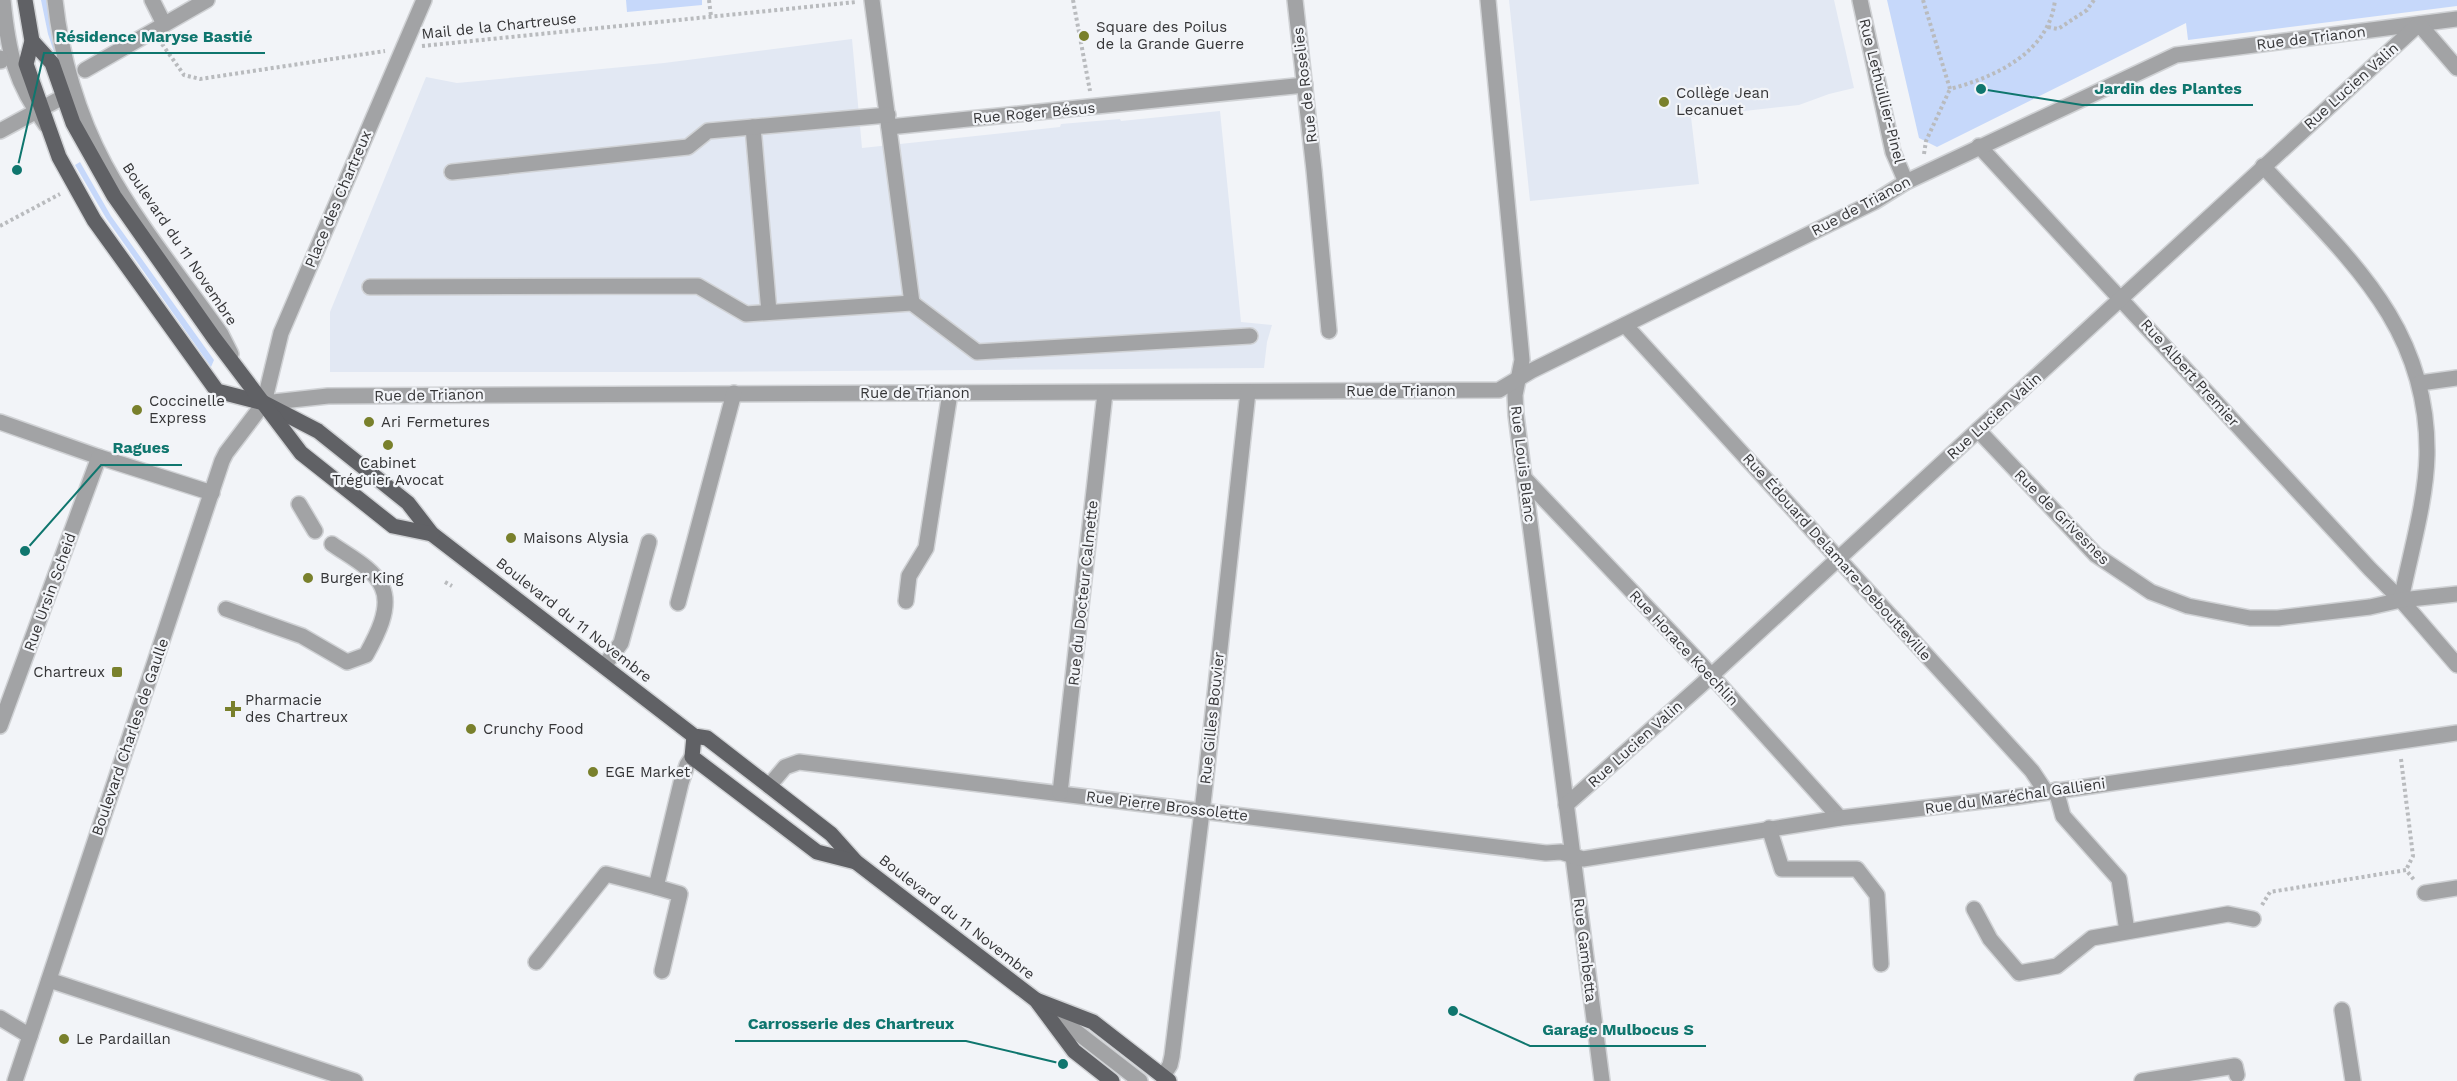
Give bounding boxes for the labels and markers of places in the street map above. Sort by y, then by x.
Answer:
place label: Square des Poilus de la Grande Guerre [1096,18,1244,53]
callout: Résidence Maryse Bastié [44,19,265,53]
marker: Square des Poilus de la Grande Guerre [1077,29,1091,43]
callout: Jardin des Plantes [2082,71,2253,105]
place label: Collège Jean Lecanuet [1676,84,1769,119]
marker: Collège Jean Lecanuet [1657,95,1671,109]
place label: Coccinelle Express [149,392,225,427]
marker: Coccinelle Express [130,403,144,417]
place label: Ari Fermetures [381,413,490,431]
marker: Ari Fermetures [362,415,376,429]
callout: Ragues [101,431,182,465]
marker: Cabinet Tréguier Avocat [381,438,395,452]
place label: Cabinet Tréguier Avocat [332,454,445,489]
place label: Maisons Alysia [523,529,629,547]
marker: Maisons Alysia [504,531,518,545]
place label: Burger King [320,569,403,587]
marker: Burger King [301,571,315,585]
place label: Chartreux [33,663,105,681]
marker: Chartreux [110,665,124,679]
place label: Pharmacie des Chartreux [245,691,348,726]
marker: Pharmacie des Chartreux [226,702,240,716]
place label: Crunchy Food [483,720,584,738]
marker: Crunchy Food [464,722,478,736]
place label: EGE Market [605,763,691,781]
marker: EGE Market [586,765,600,779]
callout: Carrosserie des Chartreux [735,1007,966,1041]
callout: Garage Mulbocus S [1530,1012,1706,1046]
place label: Le Pardaillan [76,1030,171,1048]
marker: Le Pardaillan [57,1032,71,1046]

